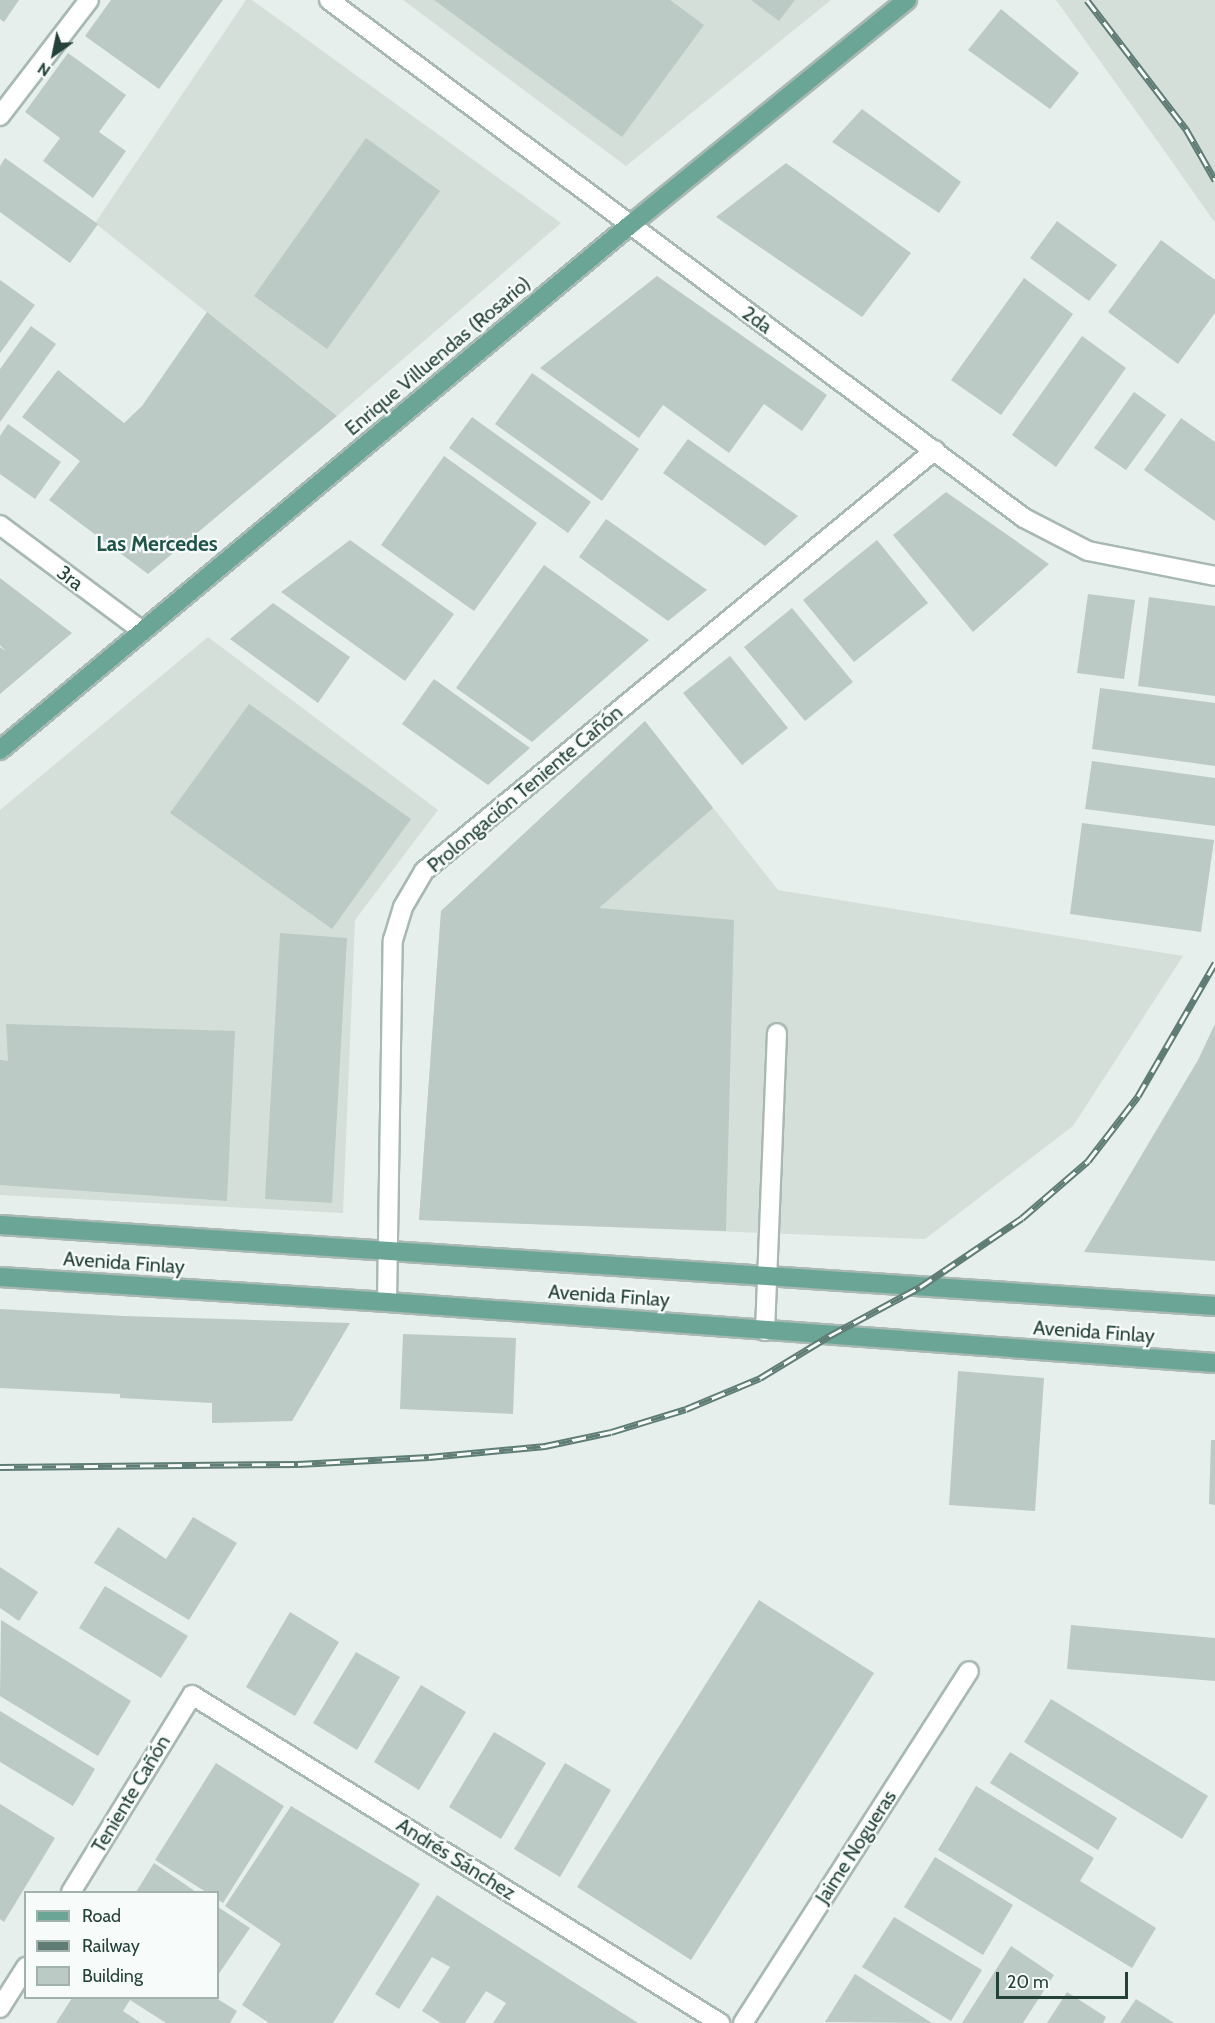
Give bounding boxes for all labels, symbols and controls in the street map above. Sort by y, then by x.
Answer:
north arrow [24,24,84,84]
text: N [34,58,54,81]
street label: Enrique Villuendas (Rosario) [340,271,536,441]
street label: 2da [737,301,777,339]
district label: Las Mercedes [96,531,218,557]
street label: 3ra [52,560,88,596]
street label: Prolongación Teniente Cañón [423,700,627,878]
street label: Avenida Finlay [62,1247,186,1279]
street label: Avenida Finlay [547,1280,671,1312]
street label: Avenida Finlay [1032,1316,1156,1348]
street label: Teniente Cañón [87,1731,175,1857]
street label: Jaime Nogueras [810,1786,902,1908]
street label: Andrés Sánchez [392,1813,520,1905]
legend [24,1891,219,1999]
text: Road [82,1905,121,1927]
text: Railway [82,1935,140,1957]
scale bar [999,1960,1131,1998]
text: Building [82,1965,143,1987]
text: 20 m [1007,1971,1049,1993]

